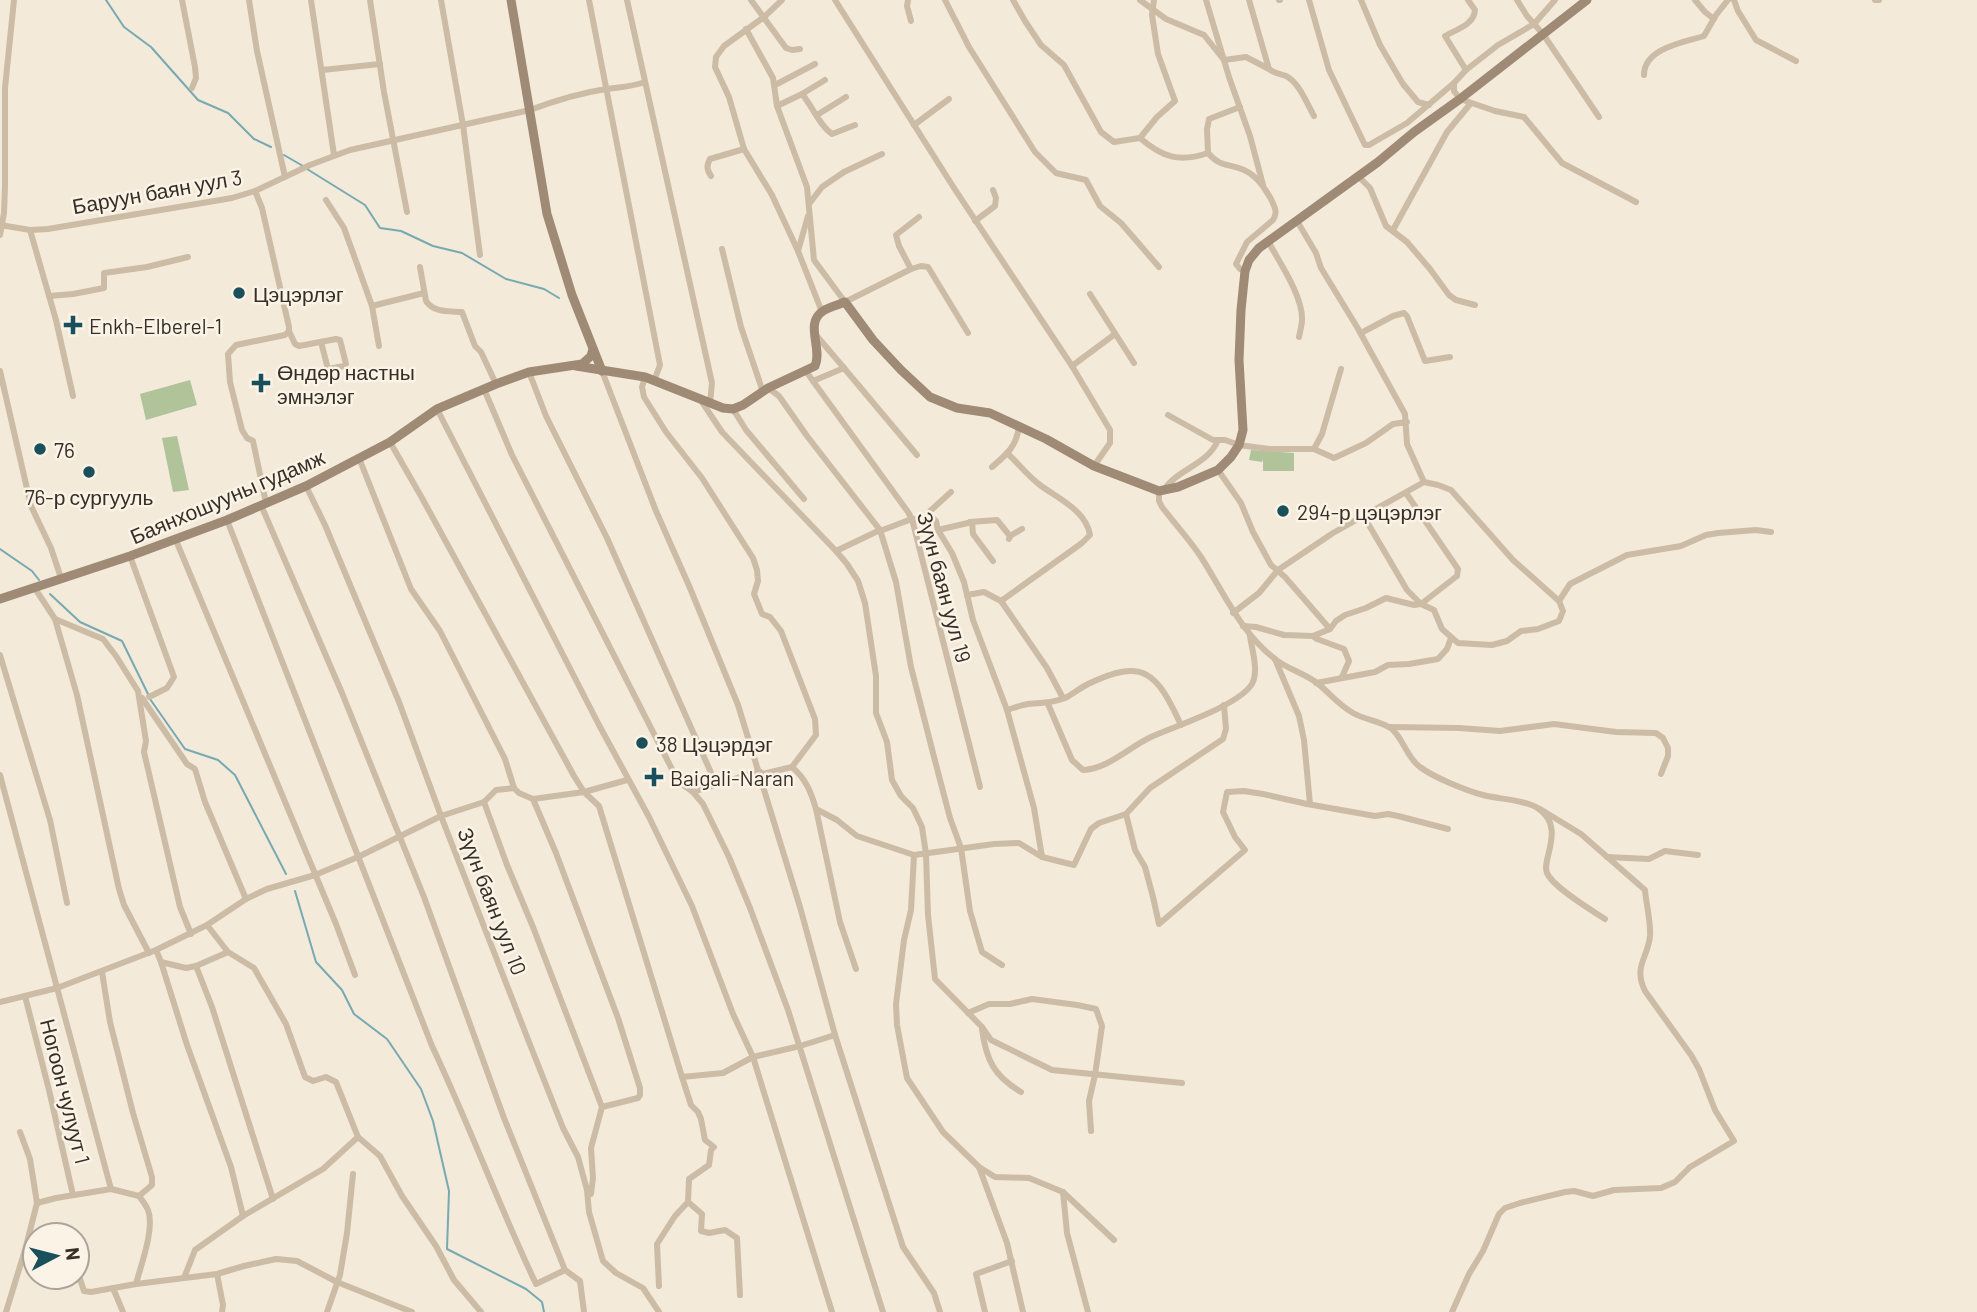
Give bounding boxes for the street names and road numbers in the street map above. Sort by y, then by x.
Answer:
street label: Баруун баян уул 3 [70,164,244,218]
street label: Баянхошууны гудамж [126,444,328,548]
street label: Зүүн баян уул 19 [913,509,977,665]
street label: Зүүн баян уул 10 [453,824,533,978]
street label: Ногоон чулуут 1 [36,1016,96,1166]

